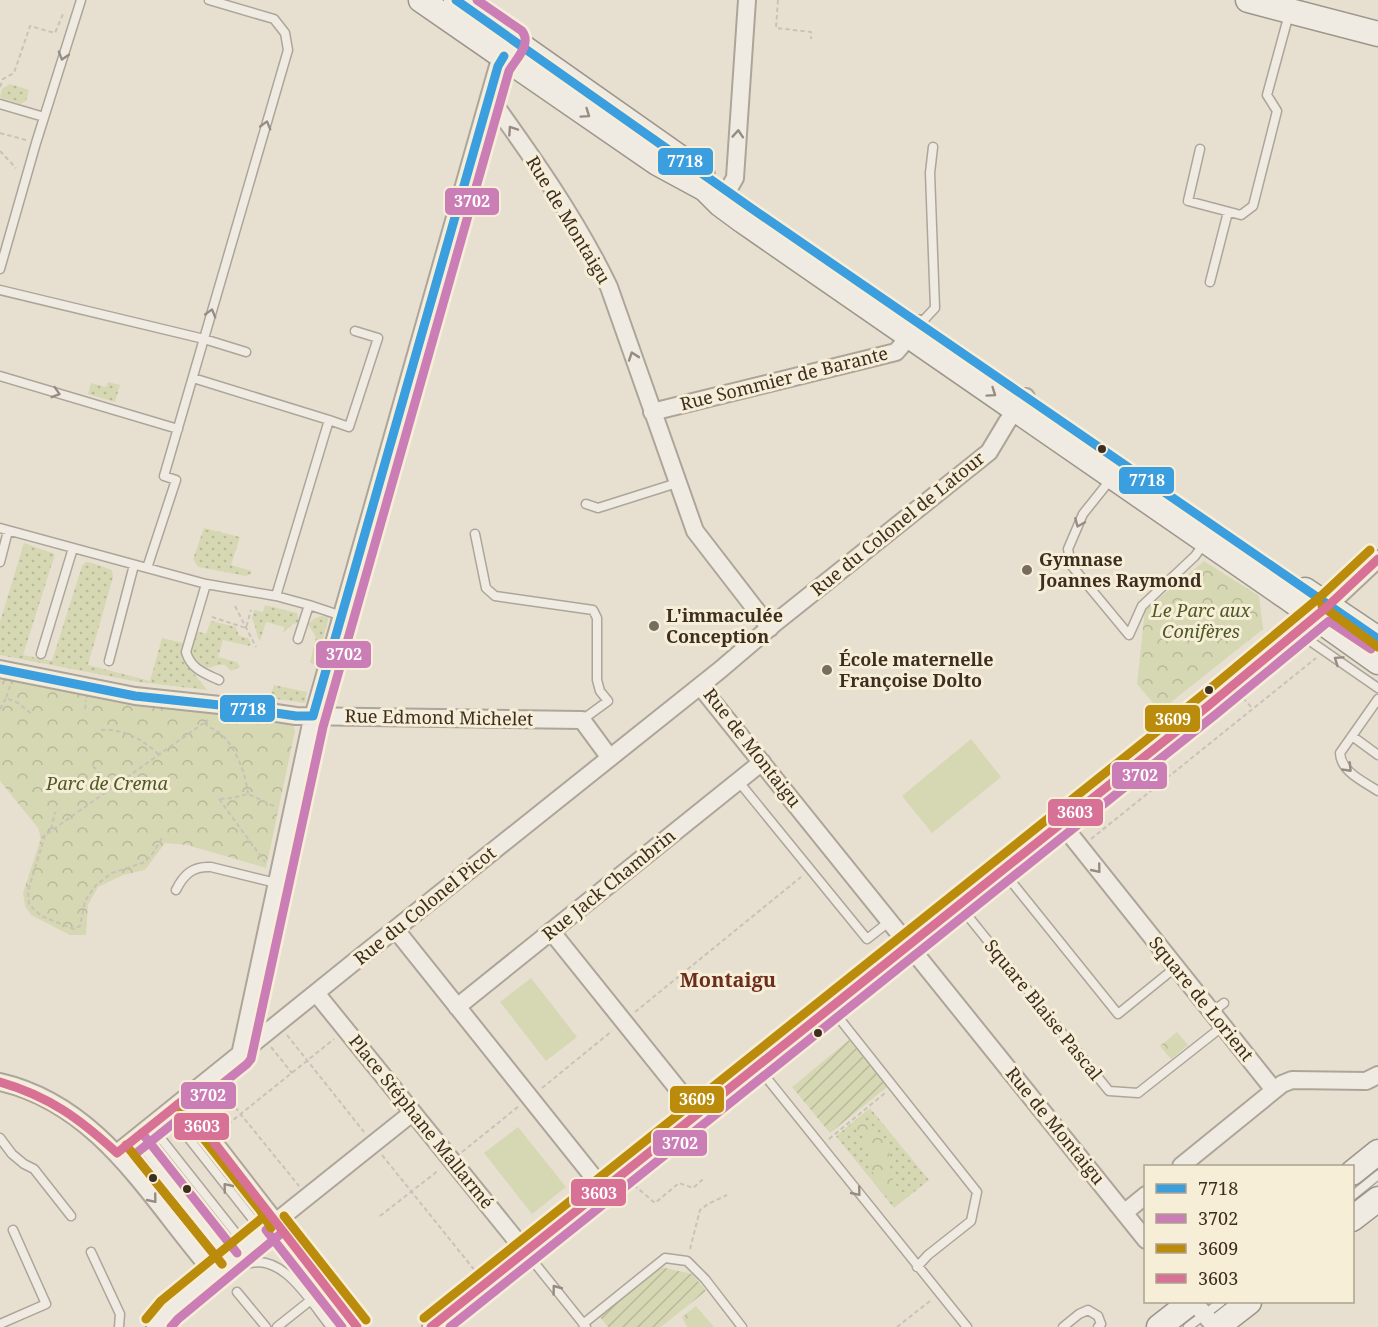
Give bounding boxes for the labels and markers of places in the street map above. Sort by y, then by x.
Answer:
unlabelled marker [1096,443,1108,455]
place label: Gymnase Joannes Raymond [1038,547,1202,592]
marker: Gymnase Joannes Raymond [1020,563,1034,577]
place label: L'immaculée Conception [666,603,783,648]
marker: L'immaculée Conception [647,619,661,633]
place label: École maternelle Françoise Dolto [839,647,993,692]
marker: École maternelle Françoise Dolto [820,663,834,677]
unlabelled marker [1203,684,1215,696]
unlabelled marker [812,1027,824,1039]
unlabelled marker [147,1172,159,1184]
unlabelled marker [181,1183,193,1195]

